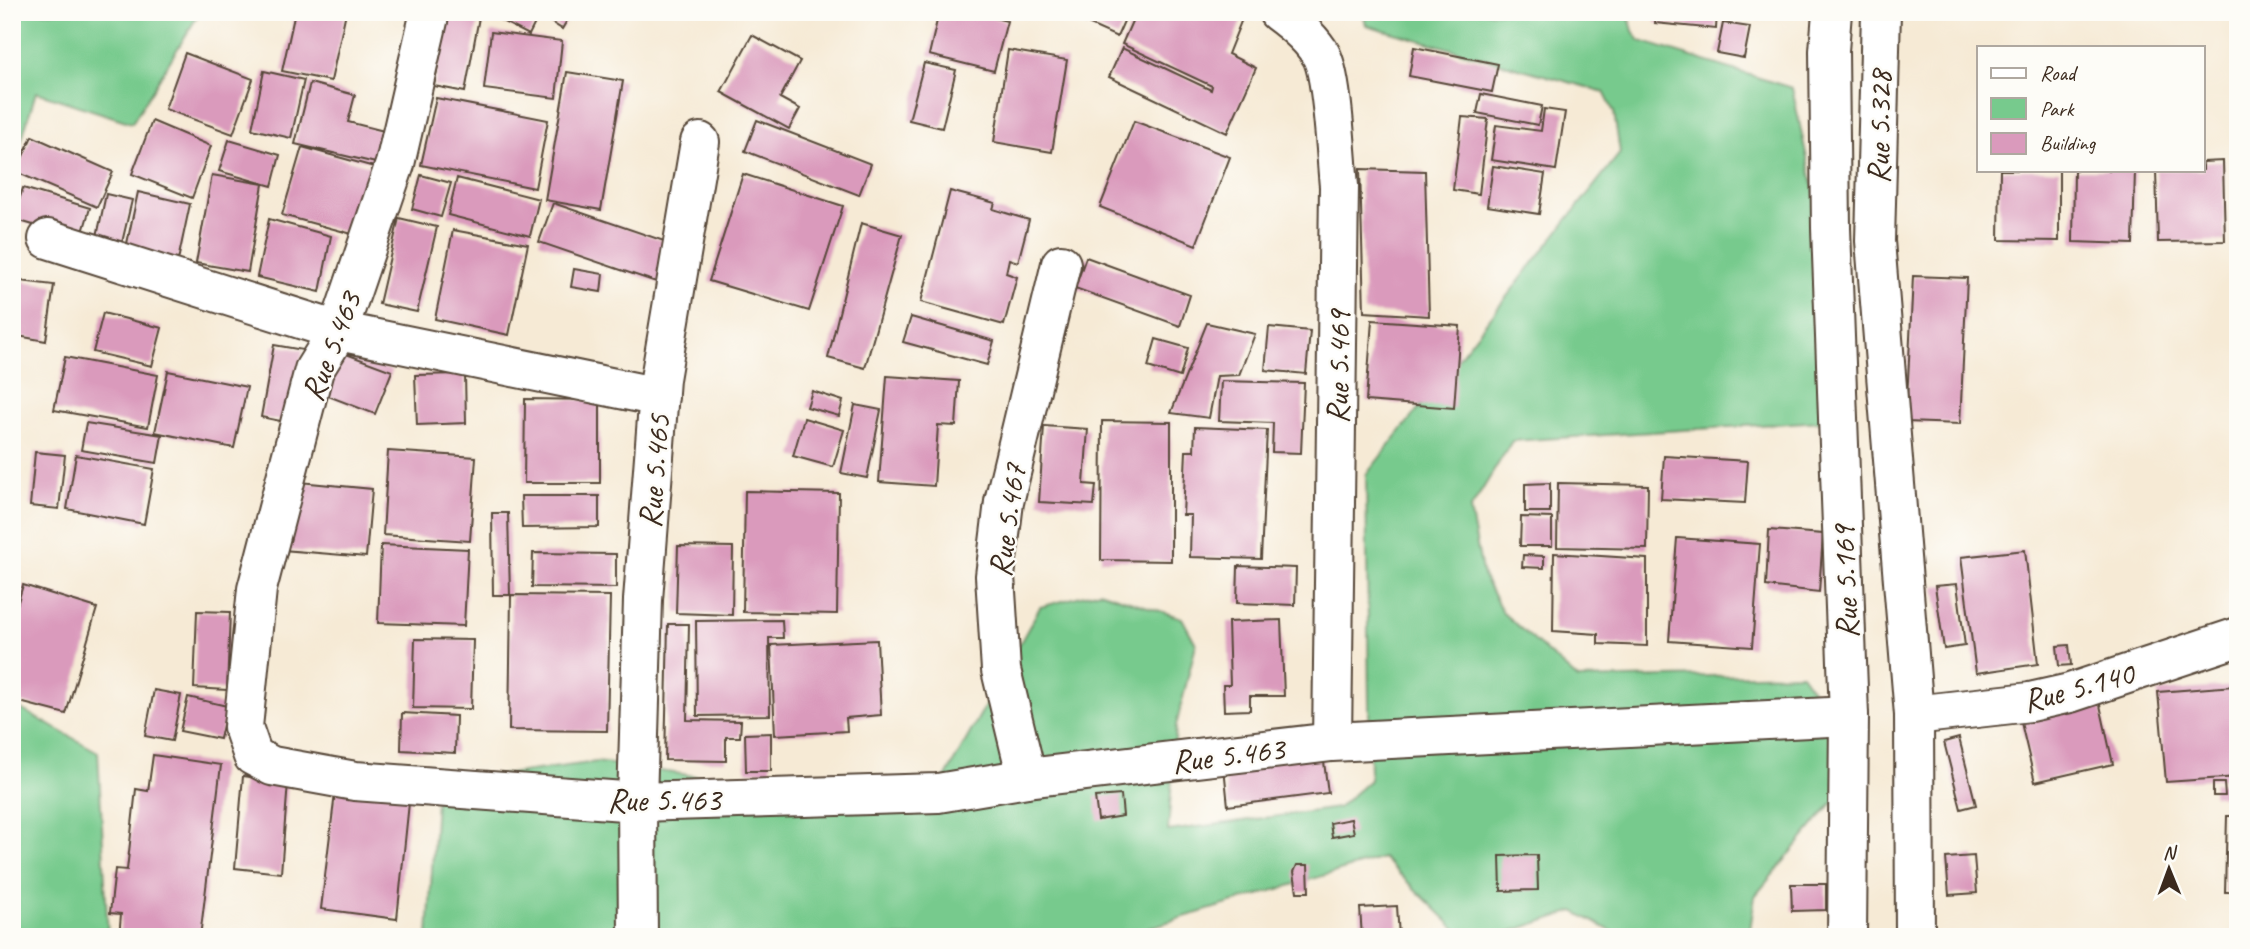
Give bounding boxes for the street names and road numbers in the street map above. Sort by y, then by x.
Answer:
street label: Rue 5.328 [1857,67,1901,184]
street label: Rue 5.463 [291,284,372,407]
street label: Rue 5.469 [1316,307,1360,424]
street label: Rue 5.465 [628,411,680,529]
street label: Rue 5.467 [978,459,1036,579]
street label: Rue 5.169 [1822,521,1868,639]
street label: Rue 5.140 [2018,651,2141,722]
street label: Rue 5.463 [1169,727,1289,783]
street label: Rue 5.463 [607,779,723,821]

